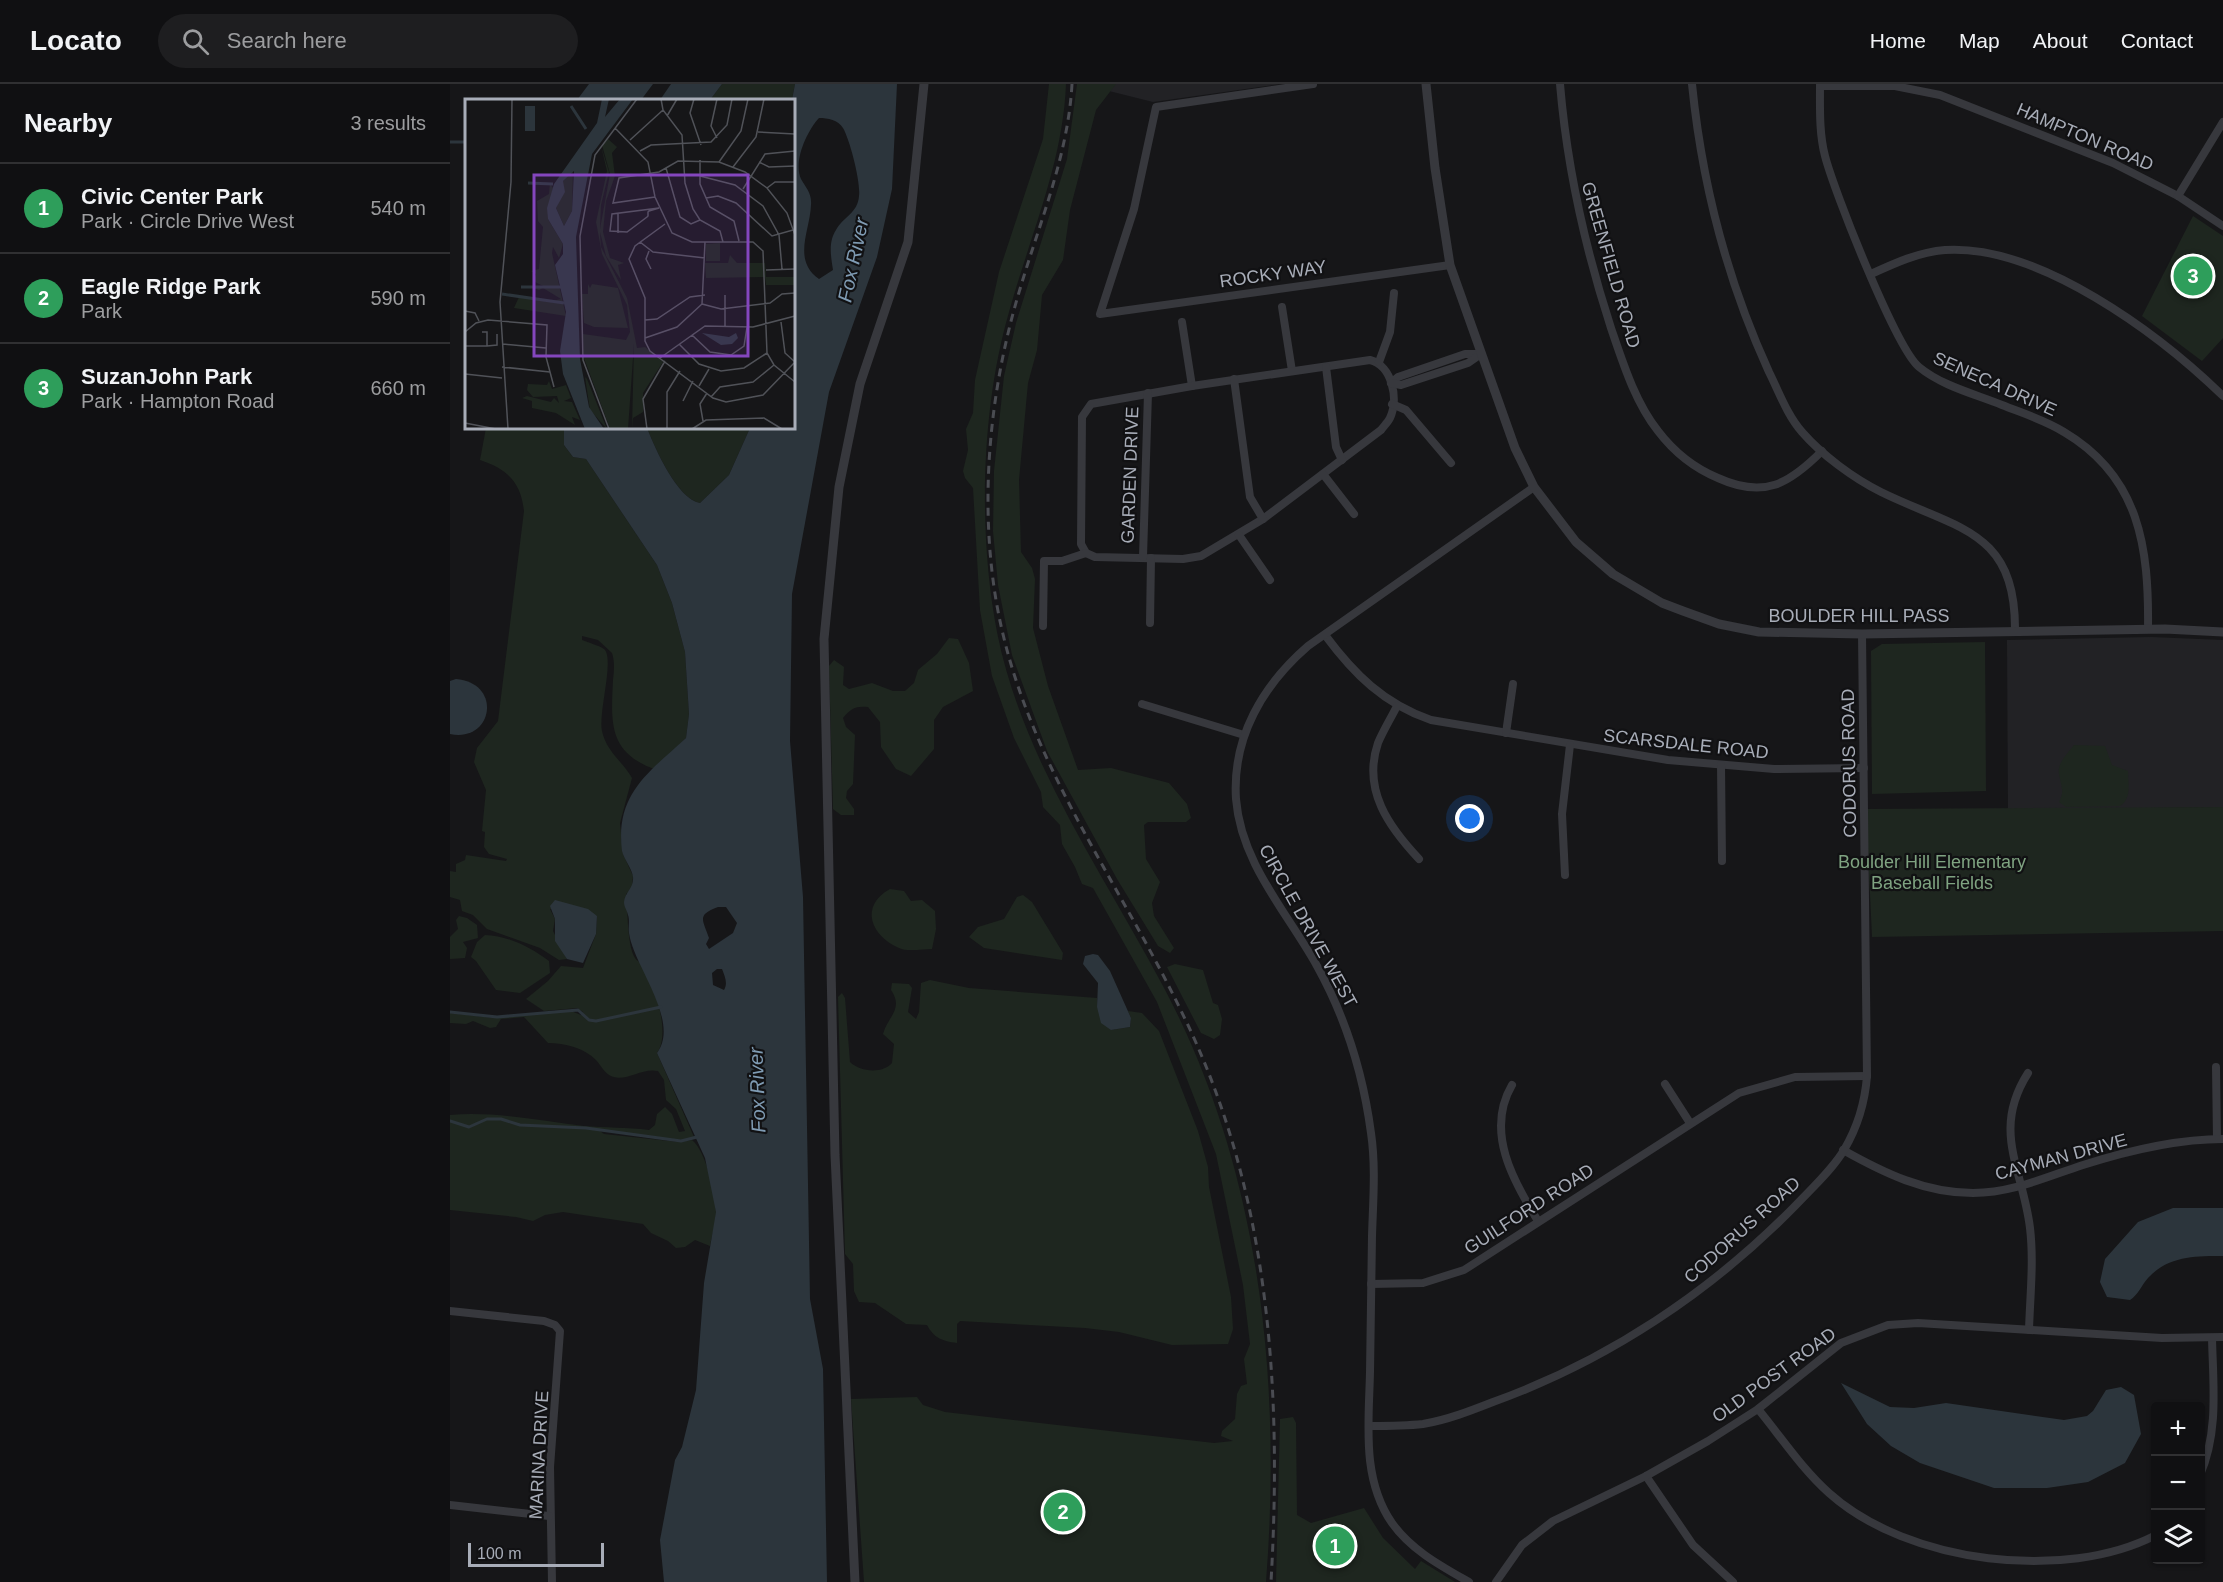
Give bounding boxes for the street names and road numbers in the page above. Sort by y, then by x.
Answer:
street label: HAMPTON ROAD [2014,99,2156,175]
street label: GREENFIELD ROAD [1578,180,1644,350]
street label: ROCKY WAY [1218,257,1328,291]
street label: SENECA DRIVE [1930,348,2060,420]
street label: GARDEN DRIVE [1118,406,1142,544]
street label: BOULDER HILL PASS [1768,606,1950,626]
street label: CODORUS ROAD [1838,688,1860,838]
street label: SCARSDALE ROAD [1602,725,1770,763]
street label: CIRCLE DRIVE WEST [1255,841,1361,1011]
street label: CAYMAN DRIVE [1993,1130,2129,1184]
street label: GUILFORD ROAD [1461,1160,1597,1258]
street label: CODORUS ROAD [1680,1173,1804,1287]
street label: OLD POST ROAD [1708,1324,1840,1426]
street label: MARINA DRIVE [526,1390,552,1520]

